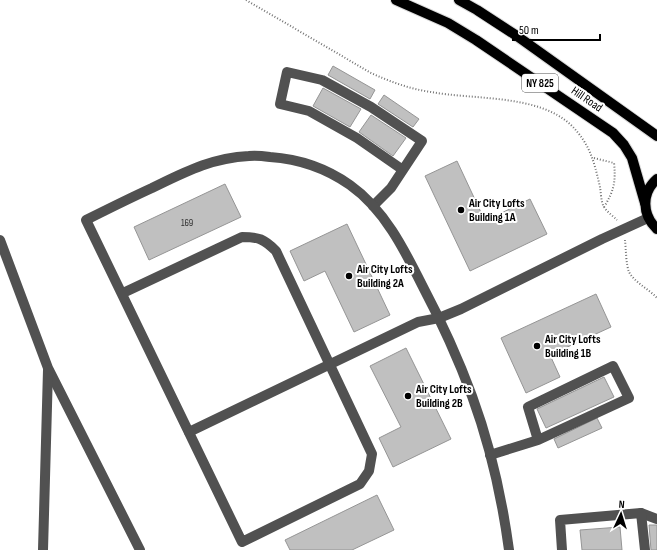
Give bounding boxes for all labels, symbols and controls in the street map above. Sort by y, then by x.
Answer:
scale bar [513,16,600,42]
text: 50 m [519,23,539,38]
road number: NY 825 [522,74,558,92]
street label: Hill Road [568,83,605,115]
place label: Air City Lofts Building 1A [468,196,525,225]
marker: Air City Lofts Building 1A [456,205,466,215]
house number: 169 [181,217,193,229]
place label: Air City Lofts Building 2A [356,262,413,291]
marker: Air City Lofts Building 2A [344,271,354,281]
place label: Air City Lofts Building 1B [544,332,601,361]
marker: Air City Lofts Building 1B [532,341,542,351]
place label: Air City Lofts Building 2B [415,382,472,411]
marker: Air City Lofts Building 2B [403,391,413,401]
north arrow [601,494,641,534]
text: N [618,498,625,511]

